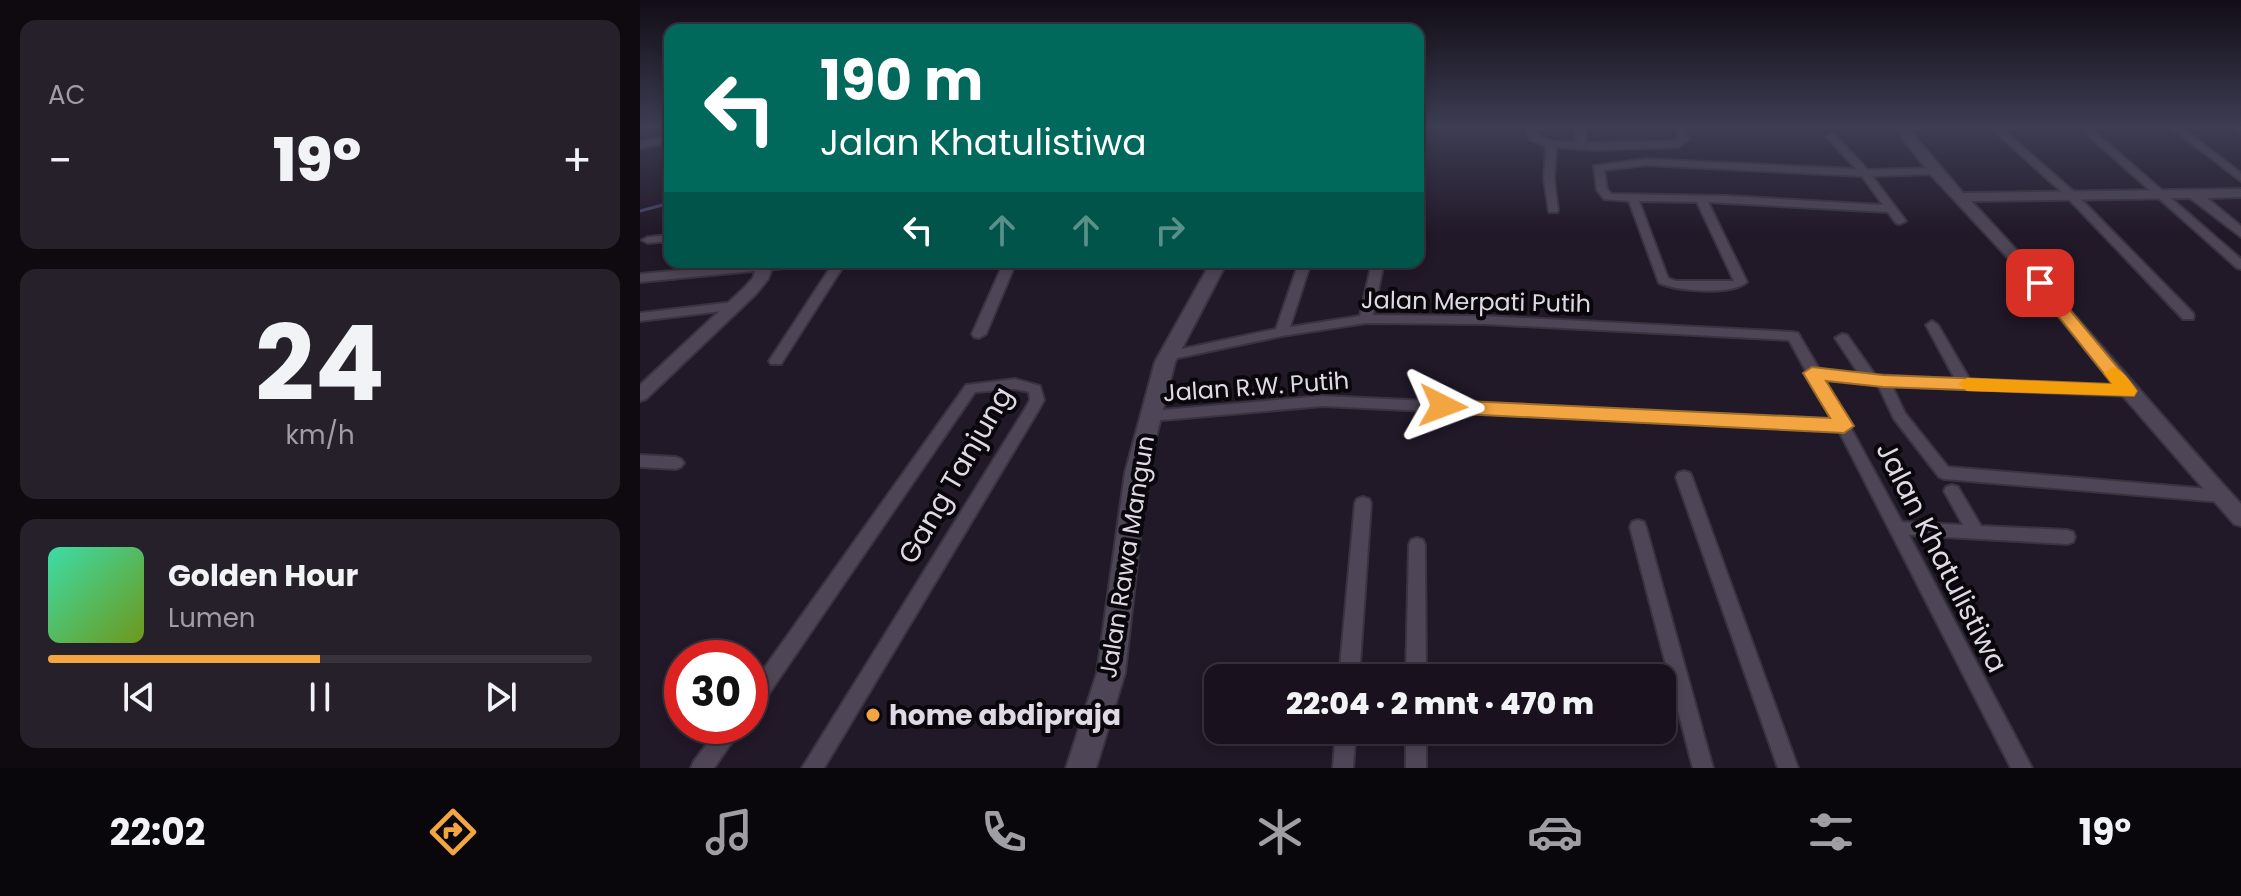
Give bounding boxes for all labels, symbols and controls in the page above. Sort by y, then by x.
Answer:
text: 190 m [820,41,983,120]
icon: left [688,56,792,160]
text: AC [48,77,86,113]
text: Jalan Khatulistiwa [820,117,1147,168]
text: 19° [273,118,361,202]
text: − [48,130,72,191]
text: + [562,130,592,191]
icon: left [896,208,940,252]
icon: ahead [980,208,1024,252]
icon: ahead [1064,208,1108,252]
icon: right [1148,208,1192,252]
pin [2006,249,2074,317]
icon: arrive [2018,261,2062,305]
street label: Jalan Merpati Putih [1361,283,1591,320]
text: 24 [255,291,385,436]
street label: Jalan R.W. Putih [1162,364,1350,409]
position arrow [1401,364,1485,448]
street label: Gang Tanjung [889,379,1022,571]
text: km/h [285,417,355,453]
street label: Jalan Rawa Mangun [1091,433,1162,681]
street label: Jalan Khatulistiwa [1867,435,2017,679]
text: Golden Hour [168,554,358,597]
text: Lumen [168,600,255,636]
speed limit sign: 30 [664,640,768,744]
icon: previous [117,675,161,719]
icon: pause [298,675,342,719]
icon: next [479,675,523,719]
text: 22:04 · 2 mnt · 470 m [1286,682,1594,725]
place label: home abdipraja [889,696,1121,735]
marker: home abdipraja [864,706,882,724]
icon: directions [425,804,481,860]
icon: music [701,804,757,860]
icon: phone [976,804,1032,860]
icon: climate [1252,804,1308,860]
icon: car [1527,804,1583,860]
icon: filters [1803,804,1859,860]
text: 22:02 [110,807,205,858]
text: 19° [2079,807,2131,858]

